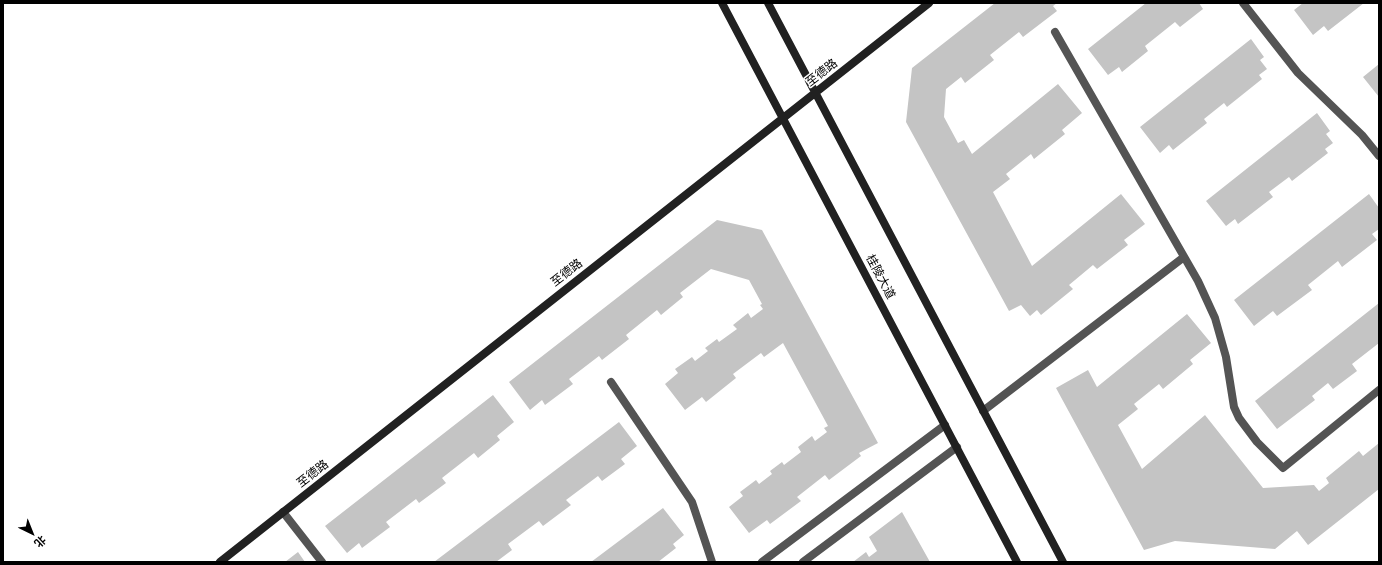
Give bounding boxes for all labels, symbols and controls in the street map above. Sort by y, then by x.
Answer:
street label: 至德路 [803,56,841,90]
street label: 桂陵大道 [862,252,898,302]
street label: 至德路 [548,256,586,290]
street label: 至德路 [294,457,332,491]
north arrow [12,513,52,553]
text: 北 [32,534,48,550]

